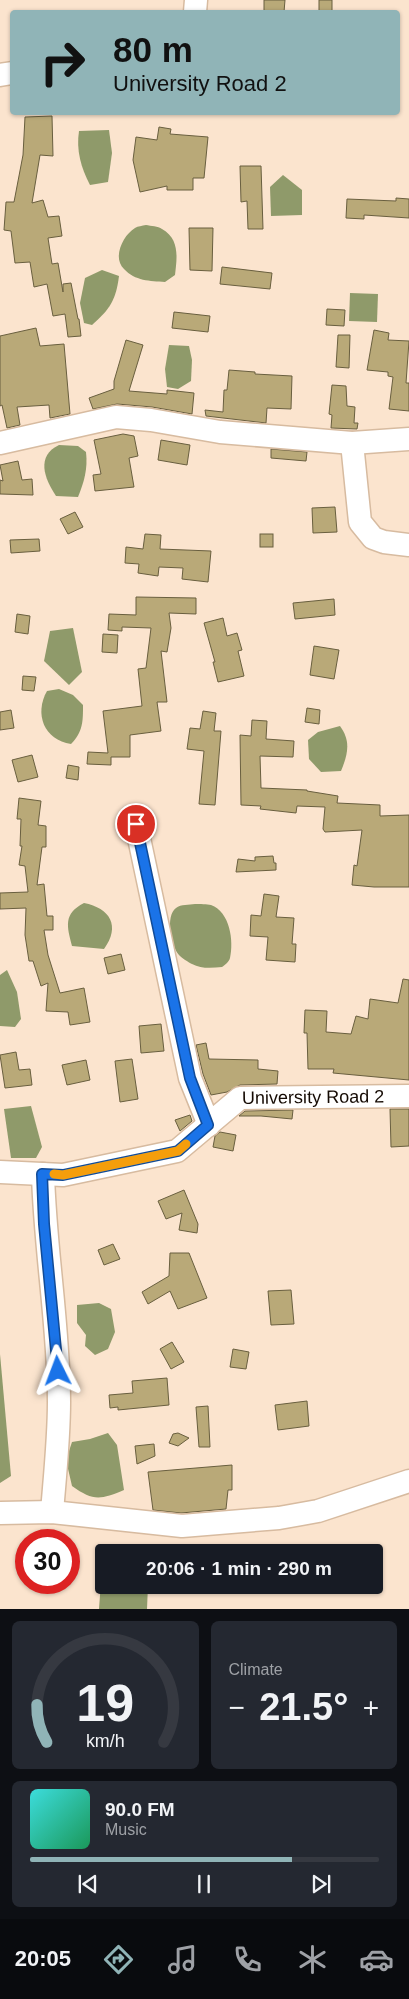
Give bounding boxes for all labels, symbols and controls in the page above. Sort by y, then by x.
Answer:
icon: right [30,30,95,95]
text: 80 m [113,30,193,69]
text: University Road 2 [113,71,287,96]
pin [115,803,157,845]
icon: arrive [122,810,150,838]
street label: University Road 2 [242,1086,384,1108]
position arrow [31,1344,83,1396]
speed limit sign: 30 [15,1529,80,1594]
text: 20:06 · 1 min · 290 m [146,1558,332,1579]
text: Climate [229,1661,283,1678]
text: 19 [76,1674,134,1732]
text: 21.5° [259,1686,348,1728]
text: − [229,1692,245,1723]
text: + [363,1692,379,1723]
text: km/h [86,1731,125,1751]
text: 90.0 FM [105,1799,175,1820]
text: Music [105,1821,147,1838]
icon: previous [74,1870,102,1898]
icon: pause [190,1870,218,1898]
icon: next [307,1870,335,1898]
icon: directions [101,1942,136,1977]
icon: music [165,1942,200,1977]
icon: phone [230,1942,265,1977]
icon: climate [295,1942,330,1977]
icon: car [359,1942,394,1977]
text: 20:05 [15,1946,71,1971]

